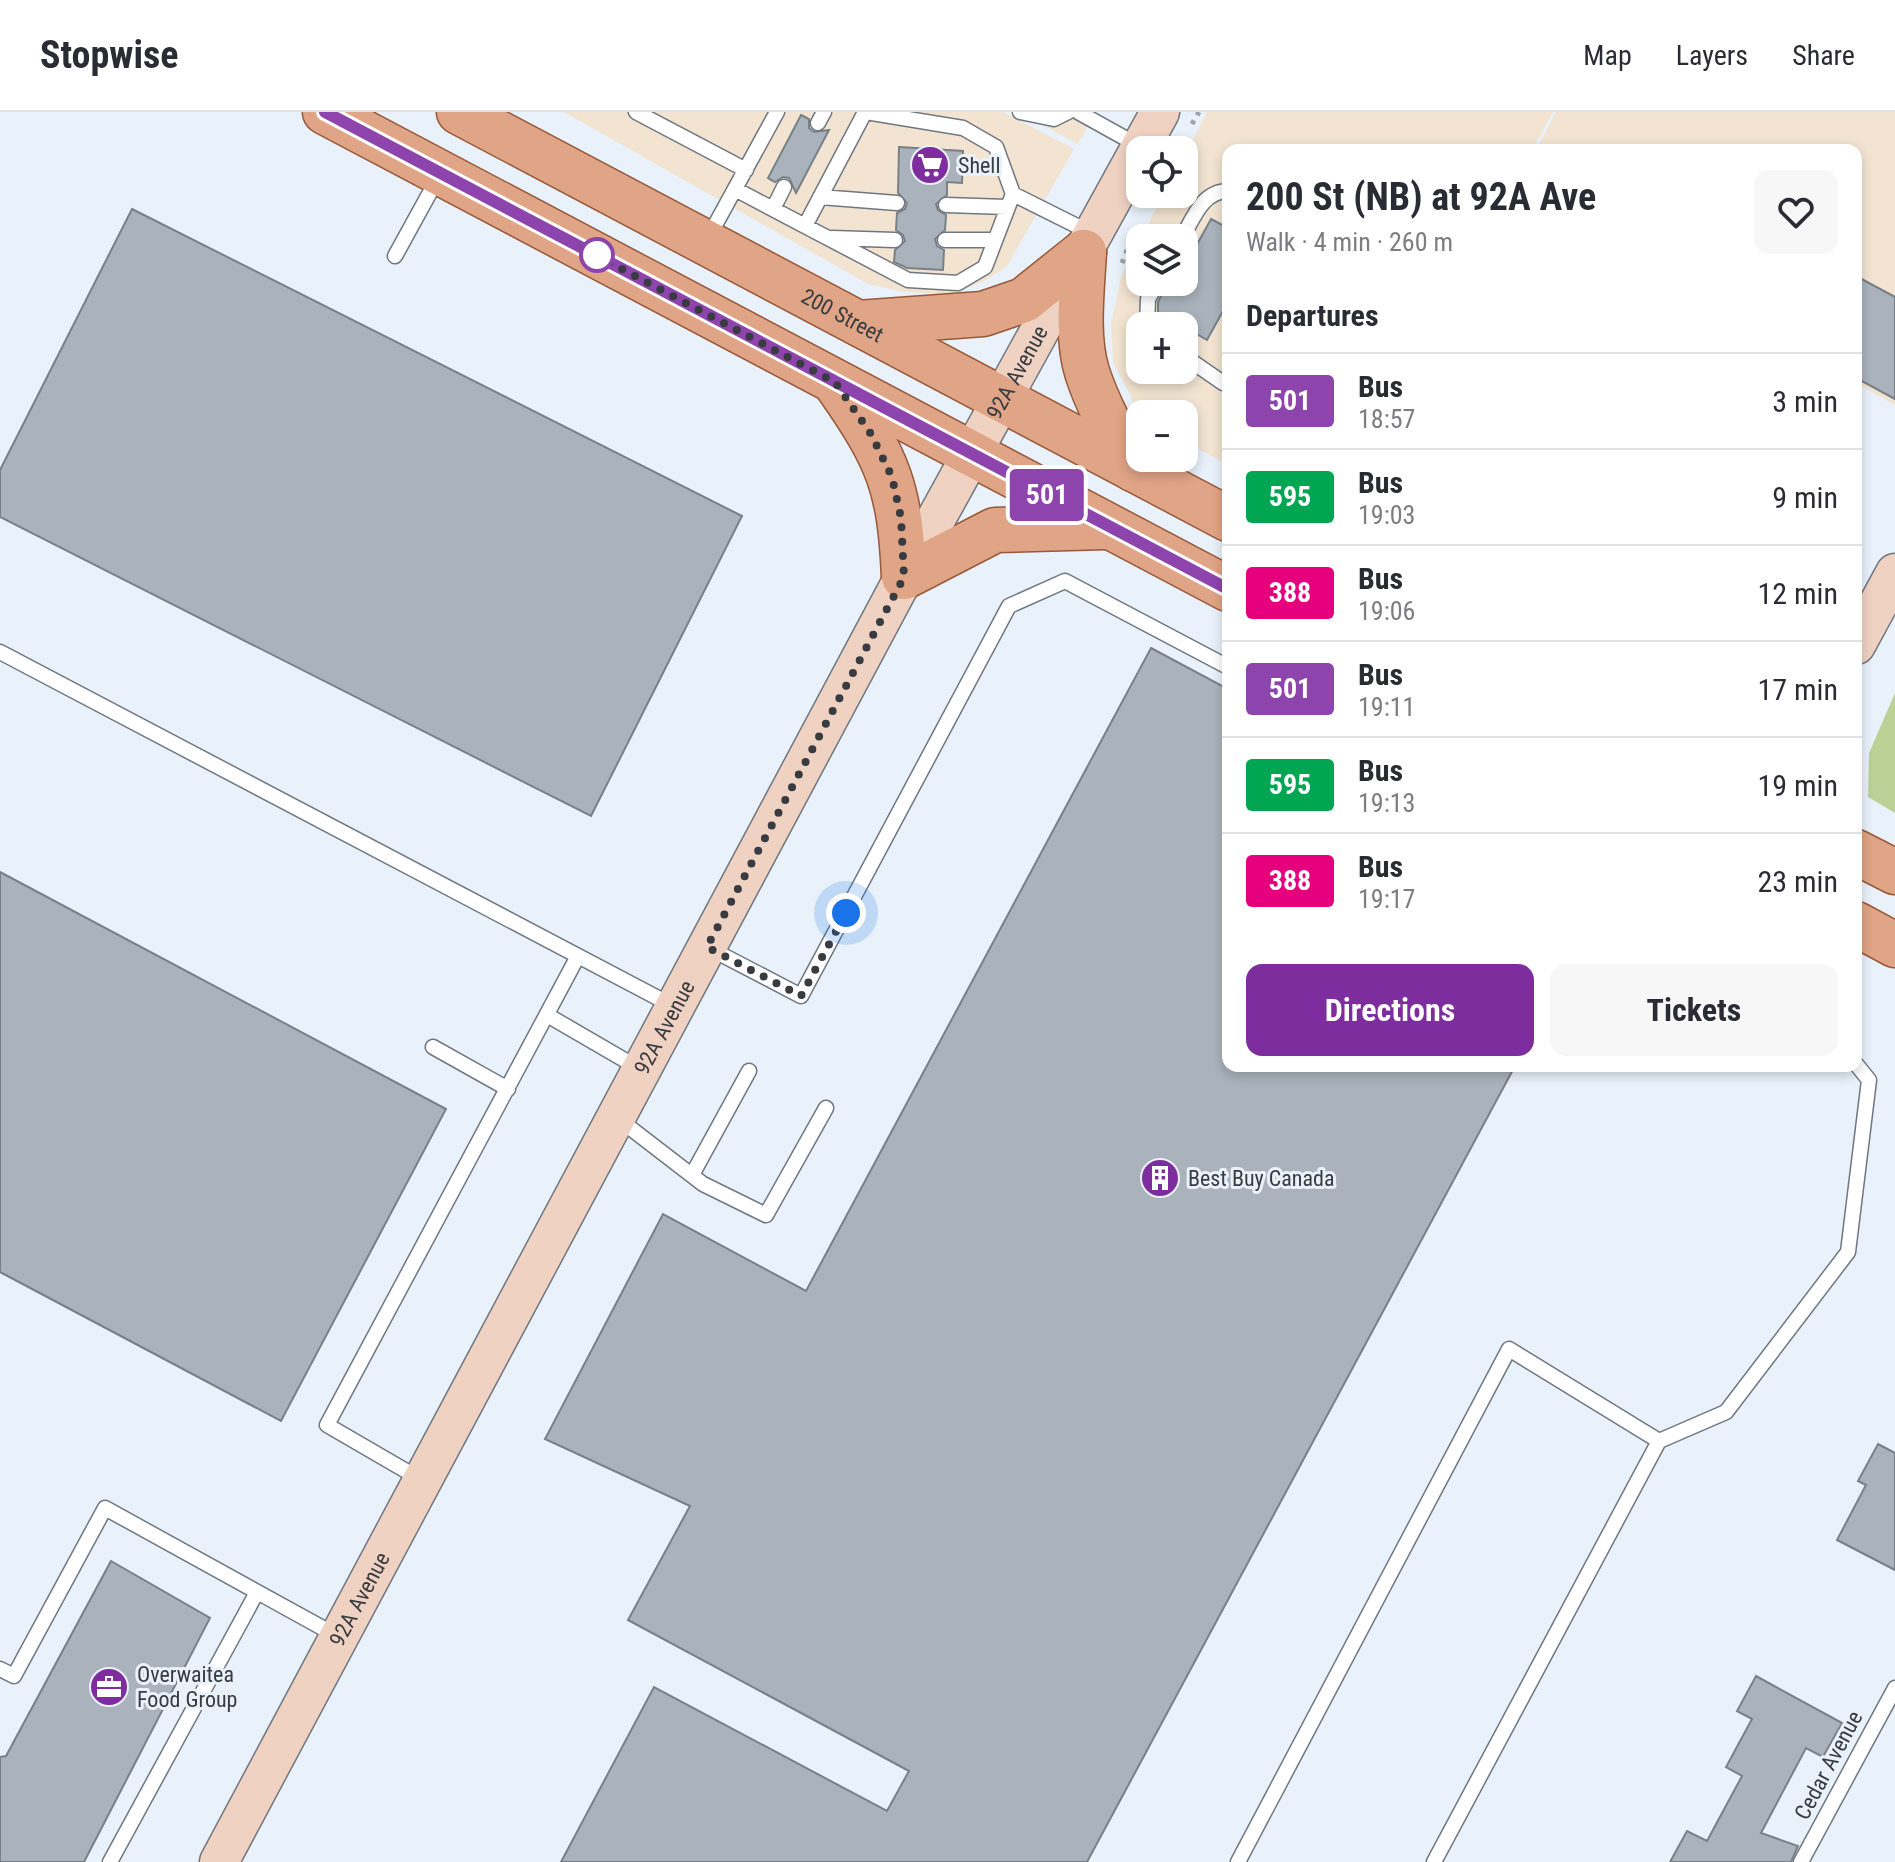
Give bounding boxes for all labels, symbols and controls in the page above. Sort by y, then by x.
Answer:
text: Stopwise [40,33,178,77]
text: Map [1583,39,1632,72]
text: Layers [1676,39,1748,72]
text: Share [1792,39,1855,72]
map controls [1126,136,1198,472]
button: locate [1126,136,1198,208]
supermarket icon: Shell [909,144,951,186]
place label: Shell [958,153,1000,178]
button: heart [1754,170,1838,254]
text: 200 St (NB) at 92A Ave [1246,175,1596,219]
button: layers [1126,224,1198,296]
text: Walk · 4 min · 260 m [1246,227,1453,257]
unlabelled marker [580,238,614,272]
street label: 200 Street [797,284,888,347]
text: Departures [1246,298,1379,333]
button: + [1126,312,1198,384]
street label: 92A Avenue [981,321,1053,423]
text: Bus [1358,369,1403,404]
text: 501 [1269,384,1311,417]
text: 3 min [1772,384,1838,419]
button: − [1126,400,1198,472]
text: 18:57 [1358,404,1415,434]
text: Bus [1358,465,1403,500]
line badge: 501 [1001,469,1093,521]
text: 501 [1026,478,1068,511]
text: 595 [1269,480,1311,513]
text: 9 min [1772,480,1838,515]
text: 19:03 [1358,500,1415,530]
text: Bus [1358,561,1403,596]
text: 388 [1269,576,1311,609]
text: 12 min [1757,576,1838,611]
text: 19:06 [1358,596,1415,626]
text: Bus [1358,657,1403,692]
text: 501 [1269,672,1311,705]
text: 17 min [1757,672,1838,707]
text: 19:11 [1358,692,1415,722]
text: Bus [1358,753,1403,788]
text: 595 [1269,768,1311,801]
text: 19 min [1757,768,1838,803]
text: 19:13 [1358,788,1415,818]
text: Bus [1358,849,1403,884]
text: 388 [1269,864,1311,897]
text: 23 min [1757,864,1838,899]
text: 19:17 [1358,884,1415,914]
your location [826,893,866,933]
button: Directions [1246,964,1534,1056]
button: Tickets [1550,964,1838,1056]
street label: 92A Avenue [629,976,700,1079]
building icon: Best Buy Canada [1139,1157,1181,1199]
place label: Best Buy Canada [1188,1166,1334,1191]
street label: 92A Avenue [324,1548,395,1651]
place label: Overwaitea Food Group [137,1662,237,1712]
office icon: Overwaitea Food Group [88,1666,130,1708]
street label: Cedar Avenue [1789,1707,1867,1824]

